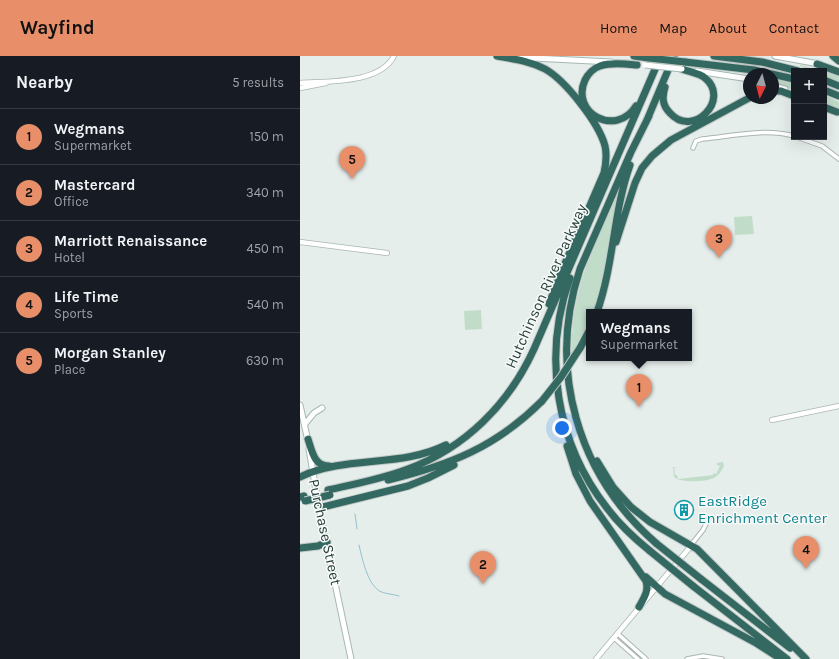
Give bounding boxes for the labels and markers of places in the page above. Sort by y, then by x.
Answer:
pin: 5 [339,146,365,179]
pin: 3 [706,225,732,258]
pin: 1 [626,374,652,407]
place label: EastRidge Enrichment Center [698,492,827,527]
building icon: EastRidge Enrichment Center [673,499,695,521]
pin: 4 [793,536,819,569]
pin: 2 [470,551,496,584]

